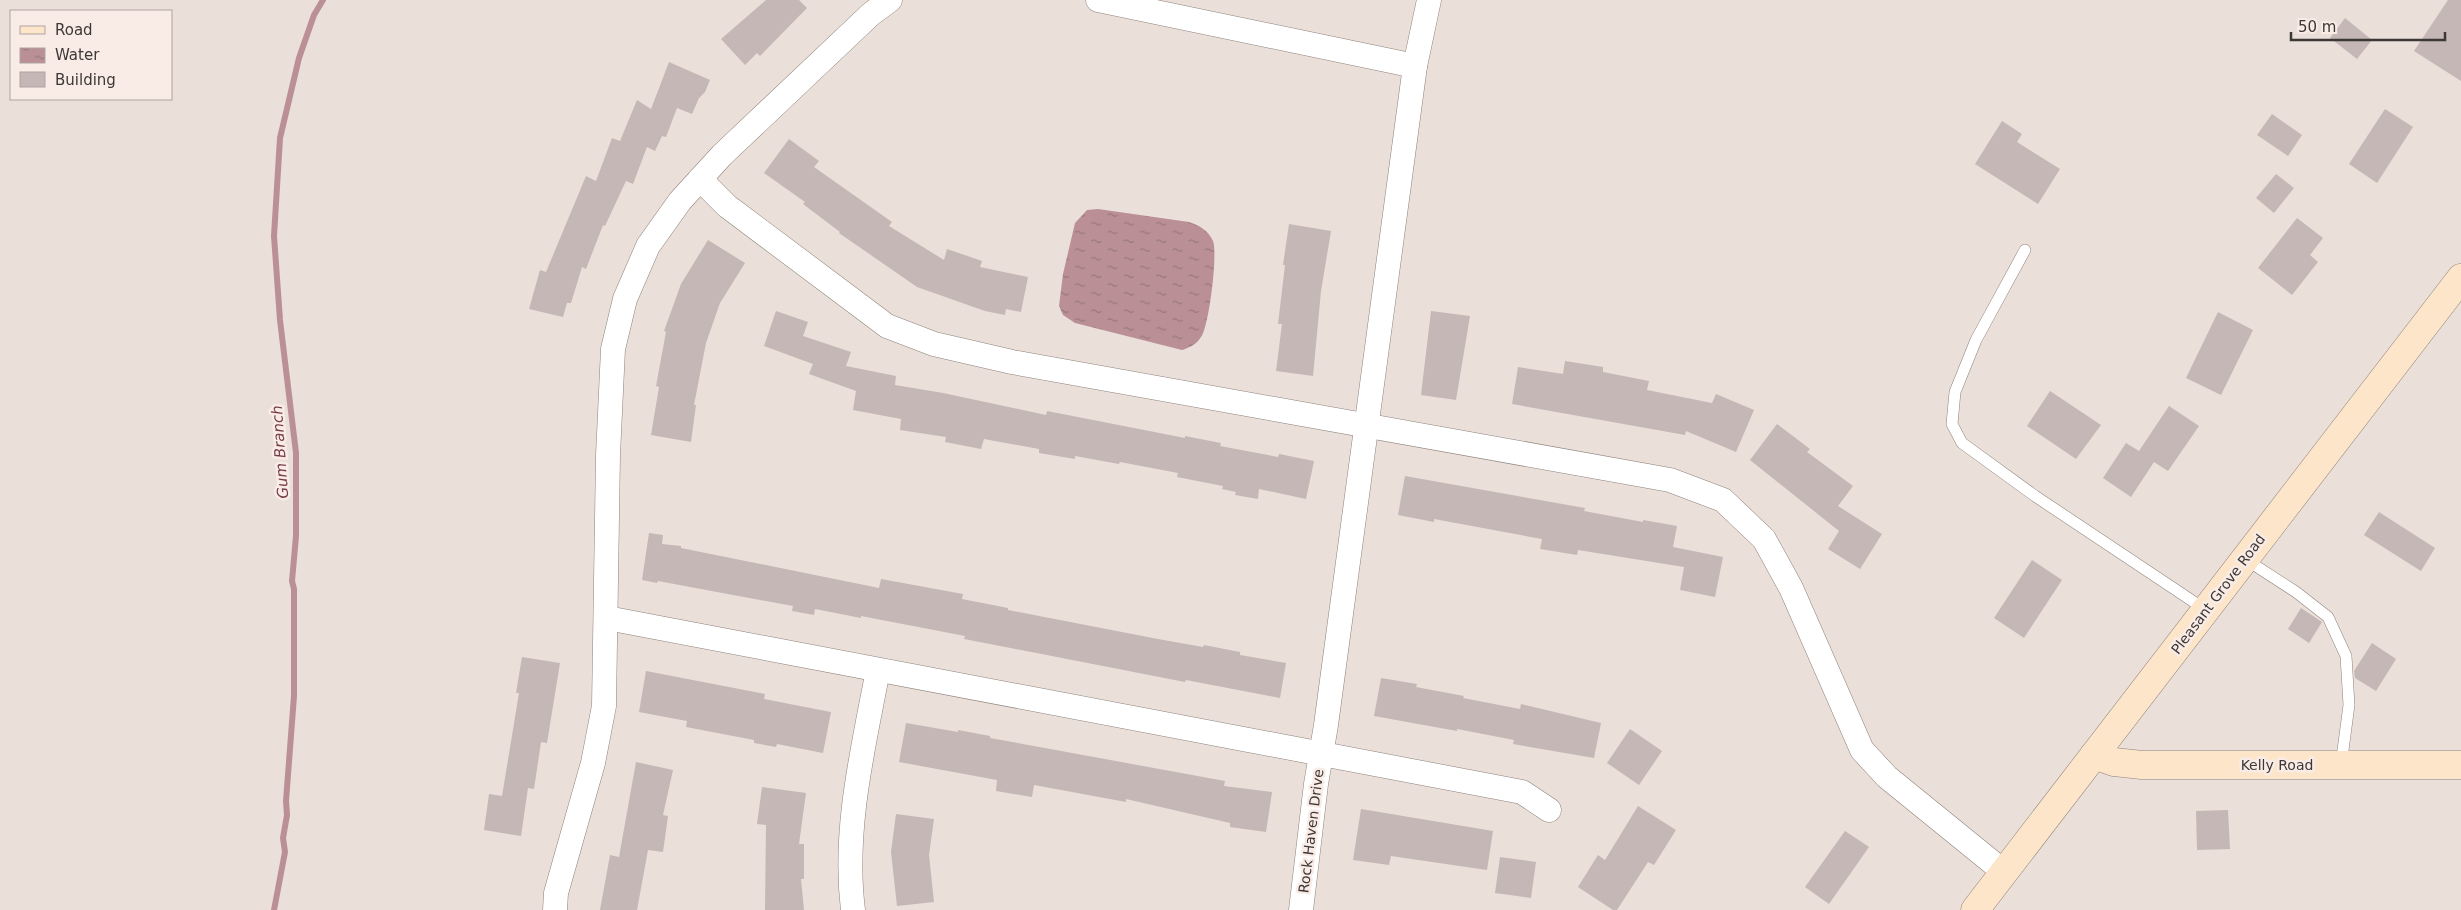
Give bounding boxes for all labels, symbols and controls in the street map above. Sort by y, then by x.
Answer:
legend [10,10,172,100]
scale bar [2291,10,2445,42]
text: 50 m [2298,18,2336,36]
text: Road [55,21,93,39]
text: Water [55,46,100,64]
text: Building [55,71,116,89]
water label: Gum Branch [268,405,292,499]
street label: Pleasant Grove Road [2168,531,2268,657]
street label: Kelly Road [2241,757,2313,773]
street label: Rock Haven Drive [1295,768,1327,894]

